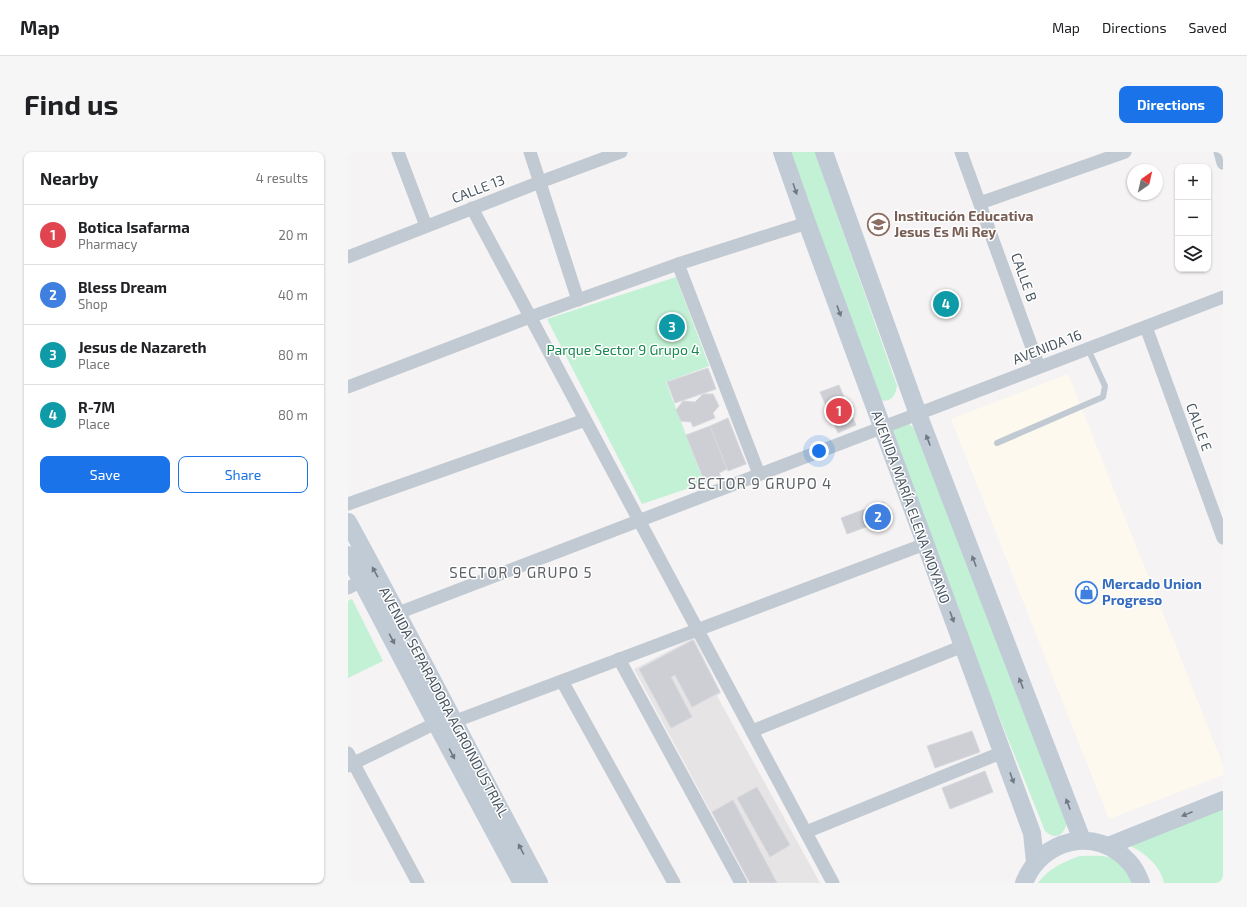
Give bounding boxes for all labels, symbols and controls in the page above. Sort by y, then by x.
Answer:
text: Map [20,16,60,39]
text: Map [1052,19,1080,36]
text: Directions [1102,19,1167,36]
text: Saved [1189,19,1227,36]
button: Directions [1119,86,1223,123]
text: Find us [24,87,118,121]
north arrow [1127,164,1163,200]
map controls [1175,164,1211,272]
button: + [1175,164,1211,200]
text: Nearby [40,168,98,188]
text: 4 results [256,170,308,186]
street label: CALLE 13 [449,171,507,206]
one-way arrow [792,183,798,195]
button: − [1175,200,1211,236]
place label: Institución Educativa Jesus Es Mi Rey [894,207,1034,240]
school or university icon: Institución Educativa Jesus Es Mi Rey [866,211,892,237]
text: Botica Isafarma [78,218,190,236]
text: 1 [50,227,56,243]
text: 20 m [279,227,308,243]
text: Pharmacy [78,236,137,252]
button: layers [1175,236,1211,272]
street label: CALLE B [1008,250,1041,304]
text: Bless Dream [78,278,167,296]
text: 2 [49,287,57,303]
text: 40 m [278,287,308,303]
pin: 4 [933,289,959,319]
text: Shop [78,296,108,312]
one-way arrow [837,306,843,318]
pin: 3 [659,312,685,342]
street label: AVENIDA 16 [1010,326,1084,367]
text: Jesus de Nazareth [78,338,206,356]
park label: Parque Sector 9 Grupo 4 [546,341,700,358]
text: 3 [49,347,57,363]
text: 80 m [278,347,308,363]
text: Place [78,356,110,372]
pin: 1 [826,396,852,426]
text: R-7M [78,398,115,416]
street label: CALLE E [1183,400,1216,453]
text: 4 [49,407,57,423]
text: 80 m [278,407,308,423]
street label: AVENIDA MARÍA ELENA MOYANO [869,408,954,606]
text: Place [78,416,110,432]
one-way arrow [924,433,930,445]
your location [809,441,829,461]
button: Save [40,456,170,493]
button: Share [178,456,308,493]
district label: SECTOR 9 GRUPO 4 [688,474,832,492]
pin: 2 [865,502,891,532]
one-way arrow [971,555,977,567]
district label: SECTOR 9 GRUPO 5 [449,563,593,581]
one-way arrow [372,567,379,578]
place label: Mercado Union Progreso [1102,575,1202,608]
shop icon: Mercado Union Progreso [1074,579,1100,605]
street label: AVENIDA SEPARADORA AGROINDUSTRIAL [376,584,513,820]
one-way arrow [949,612,955,624]
one-way arrow [389,633,395,645]
one-way arrow [1018,676,1024,688]
one-way arrow [449,748,456,760]
one-way arrow [1009,773,1015,785]
one-way arrow [1064,797,1070,809]
one-way arrow [1180,812,1192,818]
one-way arrow [517,843,524,854]

